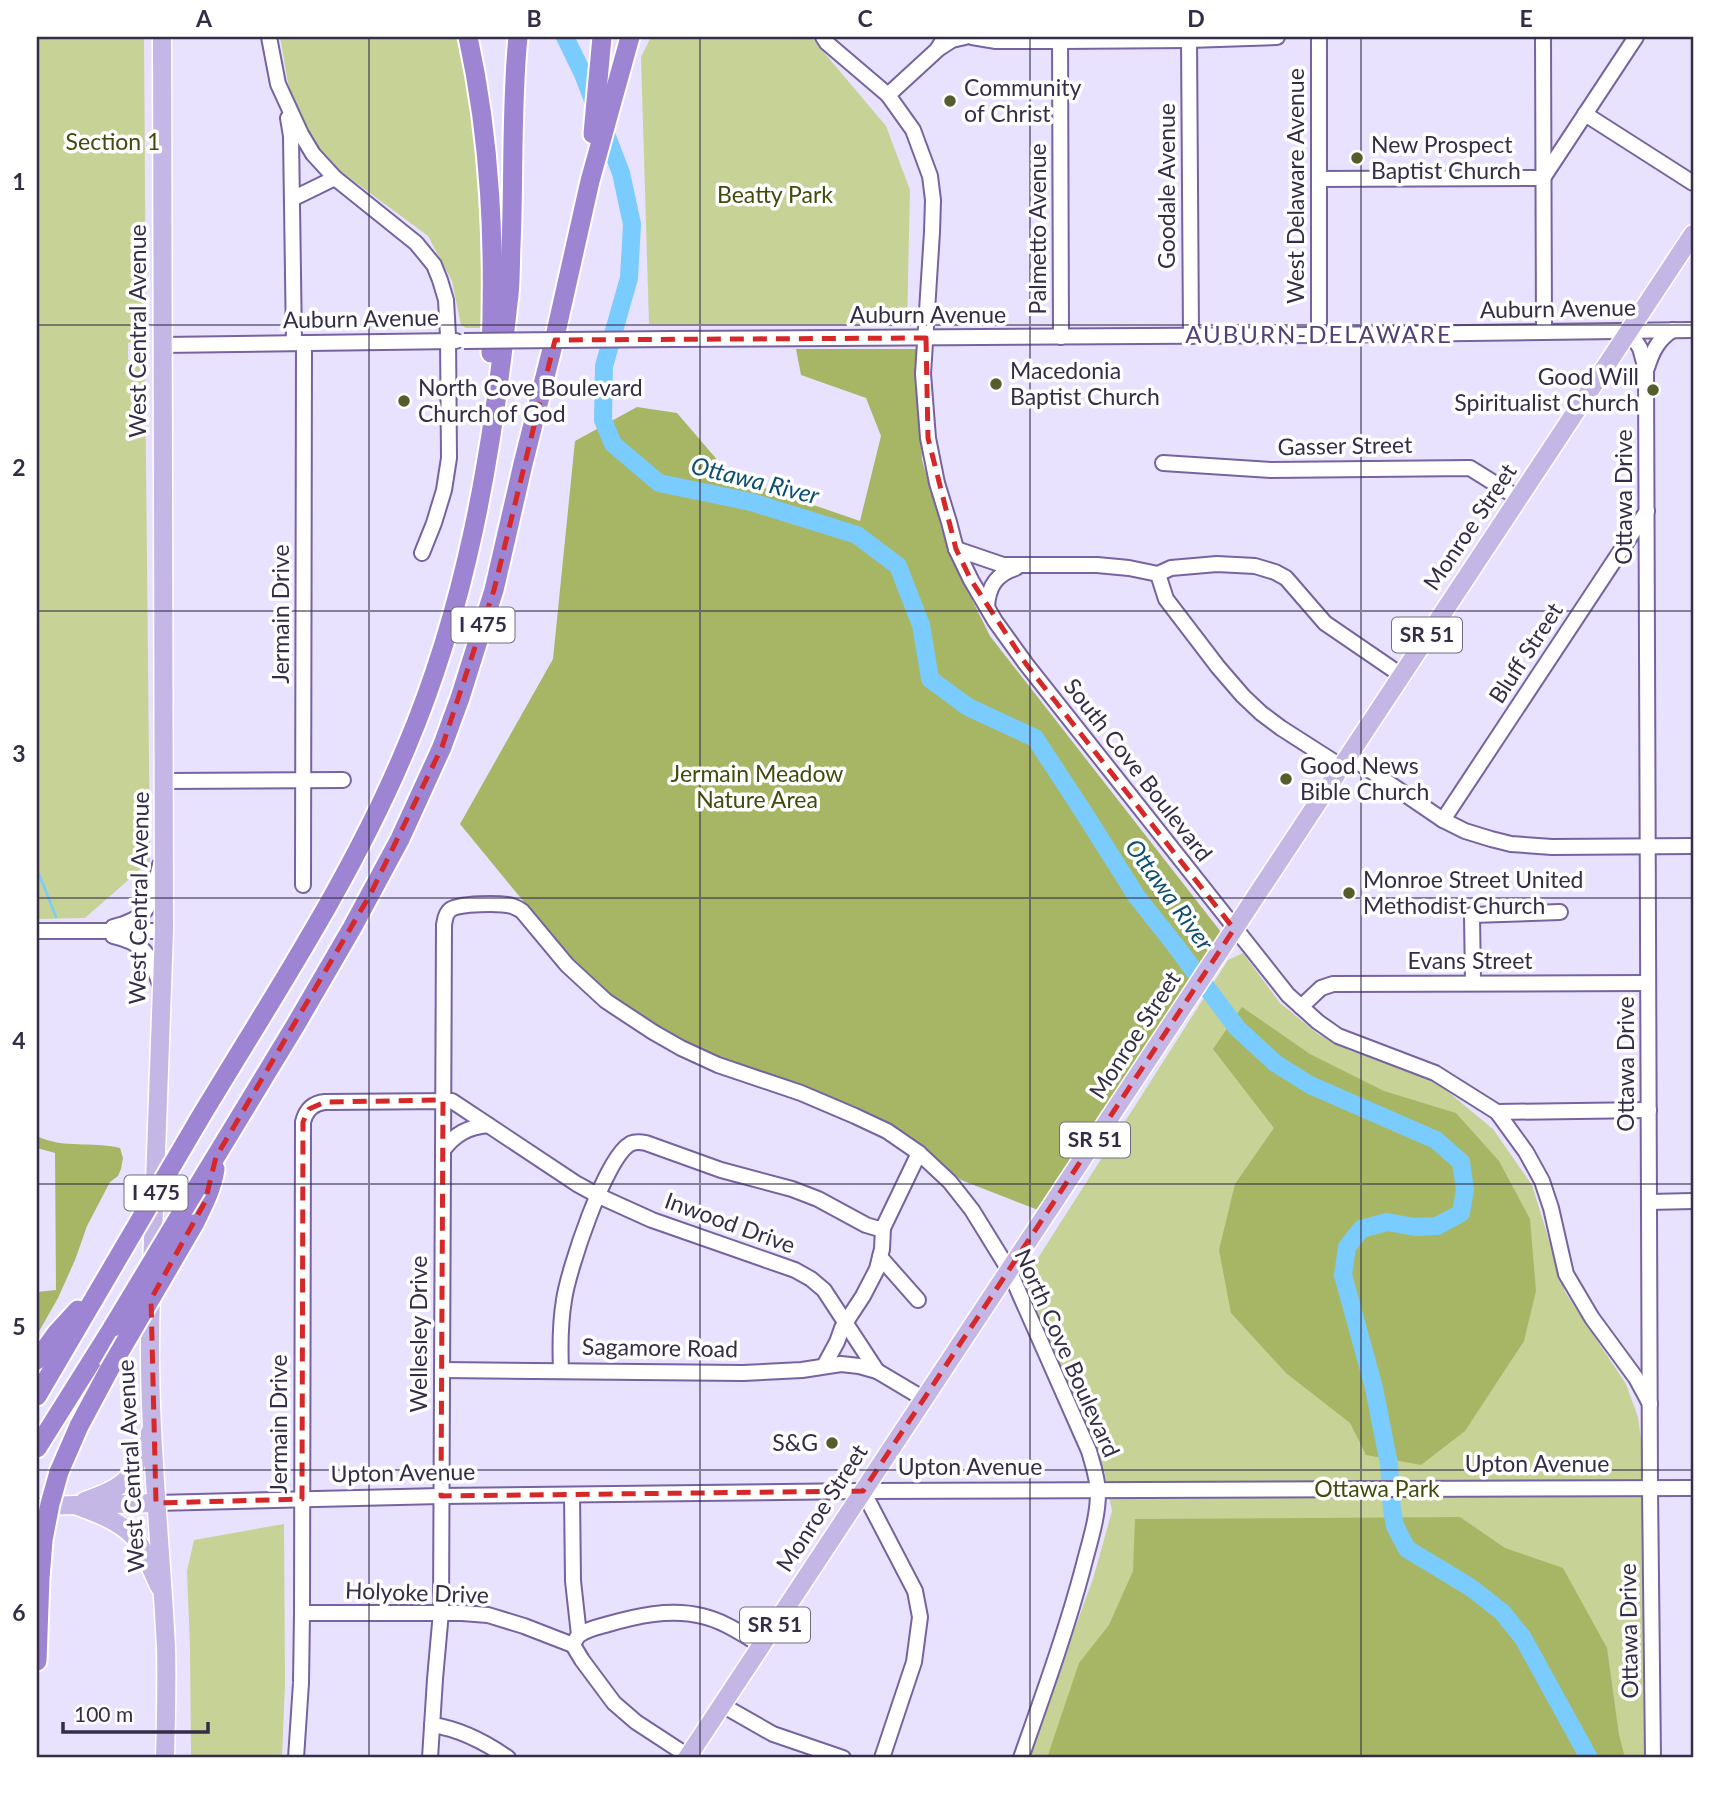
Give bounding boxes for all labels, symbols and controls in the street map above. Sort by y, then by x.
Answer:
text: A [195,4,213,32]
text: B [526,4,542,32]
text: C [857,4,873,32]
text: D [1187,4,1205,32]
text: E [1519,4,1533,32]
street label: West Delaware Avenue [1281,68,1309,304]
place label: Community of Christ [964,73,1081,127]
marker: Community of Christ [942,93,958,109]
street label: Goodale Avenue [1152,103,1180,269]
park label: Section 1 [66,127,160,155]
place label: New Prospect Baptist Church [1371,130,1521,184]
street label: Palmetto Avenue [1023,143,1051,315]
marker: New Prospect Baptist Church [1349,150,1365,166]
text: 1 [12,167,26,195]
park label: Beatty Park [717,180,833,208]
street label: West Central Avenue [123,224,151,438]
street label: Auburn Avenue [1480,293,1636,323]
street label: Auburn Avenue [850,300,1006,328]
street label: Auburn Avenue [283,303,439,333]
district label: AUBURN-DELAWARE [1185,319,1453,348]
place label: Macedonia Baptist Church [1010,356,1160,410]
place label: Good Will Spiritualist Church [1454,362,1639,416]
place label: North Cove Boulevard Church of God [418,373,643,427]
marker: Macedonia Baptist Church [988,376,1004,392]
marker: Good Will Spiritualist Church [1645,382,1661,398]
marker: North Cove Boulevard Church of God [396,393,412,409]
street label: Ottawa Drive [1609,429,1637,565]
street label: Gasser Street [1277,430,1413,460]
water label: Ottawa River [688,450,823,510]
text: 2 [12,453,26,481]
street label: Monroe Street [1417,457,1522,595]
street label: Jermain Drive [266,544,294,684]
street label: Bluff Street [1482,596,1568,708]
road number: I 475 [452,608,514,642]
road number: SR 51 [1392,618,1462,652]
street label: South Cove Boulevard [1059,672,1219,866]
text: 3 [12,739,26,767]
place label: Good News Bible Church [1300,751,1429,805]
park label: Jermain Meadow Nature Area [671,759,843,813]
marker: Good News Bible Church [1278,771,1294,787]
street label: West Central Avenue [122,791,154,1005]
water label: Ottawa River [1120,833,1221,956]
place label: Monroe Street United Methodist Church [1363,865,1583,919]
marker: Monroe Street United Methodist Church [1341,885,1357,901]
street label: Evans Street [1407,946,1533,974]
street label: Monroe Street [1083,965,1186,1103]
street label: Ottawa Drive [1611,996,1639,1132]
text: 4 [12,1026,26,1054]
road number: SR 51 [1060,1122,1130,1158]
road number: I 475 [124,1176,188,1210]
street label: Inwood Drive [661,1186,799,1259]
street label: North Cove Boulevard [1009,1244,1126,1461]
street label: Wellesley Drive [404,1256,432,1412]
text: 5 [12,1312,26,1340]
street label: Sagamore Road [582,1332,738,1362]
street label: Jermain Drive [264,1354,292,1494]
street label: West Central Avenue [110,1359,150,1573]
place label: S&G [772,1428,818,1456]
marker: S&G [824,1435,840,1451]
street label: Monroe Street [770,1438,873,1576]
street label: Upton Avenue [1465,1449,1609,1477]
street label: Upton Avenue [898,1452,1042,1480]
street label: Upton Avenue [330,1457,476,1487]
park label: Ottawa Park [1314,1474,1440,1502]
street label: Ottawa Drive [1613,1563,1643,1699]
street label: Holyoke Drive [345,1575,490,1609]
text: 6 [12,1598,26,1626]
road number: SR 51 [740,1608,810,1642]
scale bar [63,1690,208,1734]
text: 100 m [74,1701,133,1726]

